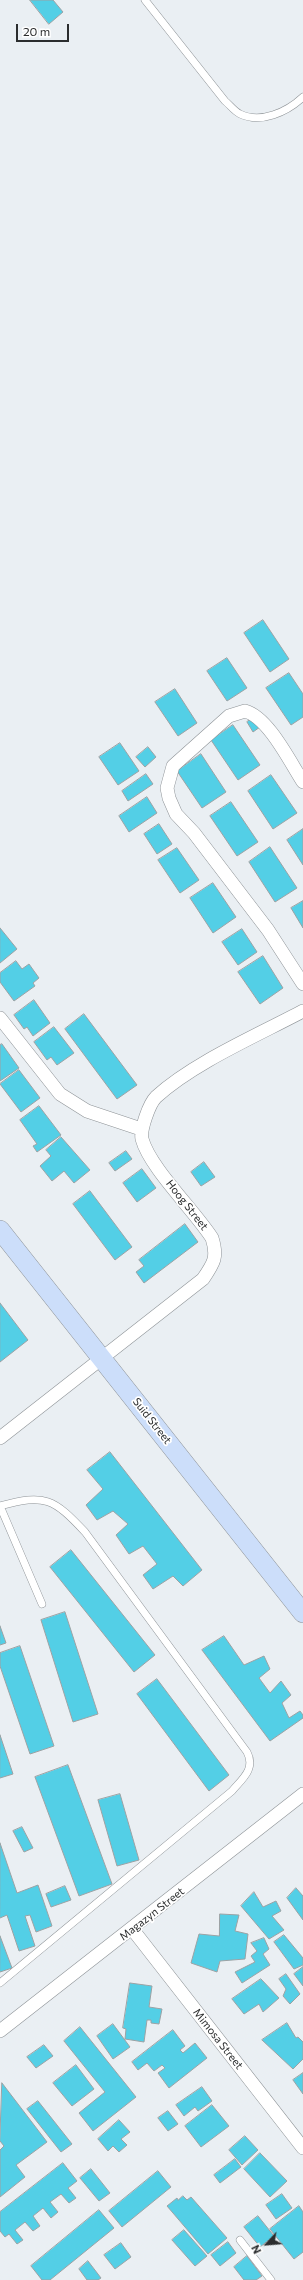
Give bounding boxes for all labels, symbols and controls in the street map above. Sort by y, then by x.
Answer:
scale bar [18,16,71,42]
text: 20 m [23,24,50,38]
street label: Hoog Street [163,1177,211,1233]
street label: Suid Street [130,1395,174,1447]
street label: Magazyn Street [117,1885,187,1943]
street label: Mimosa Street [190,2006,246,2072]
north arrow [247,2224,287,2264]
text: N [248,2243,263,2256]

